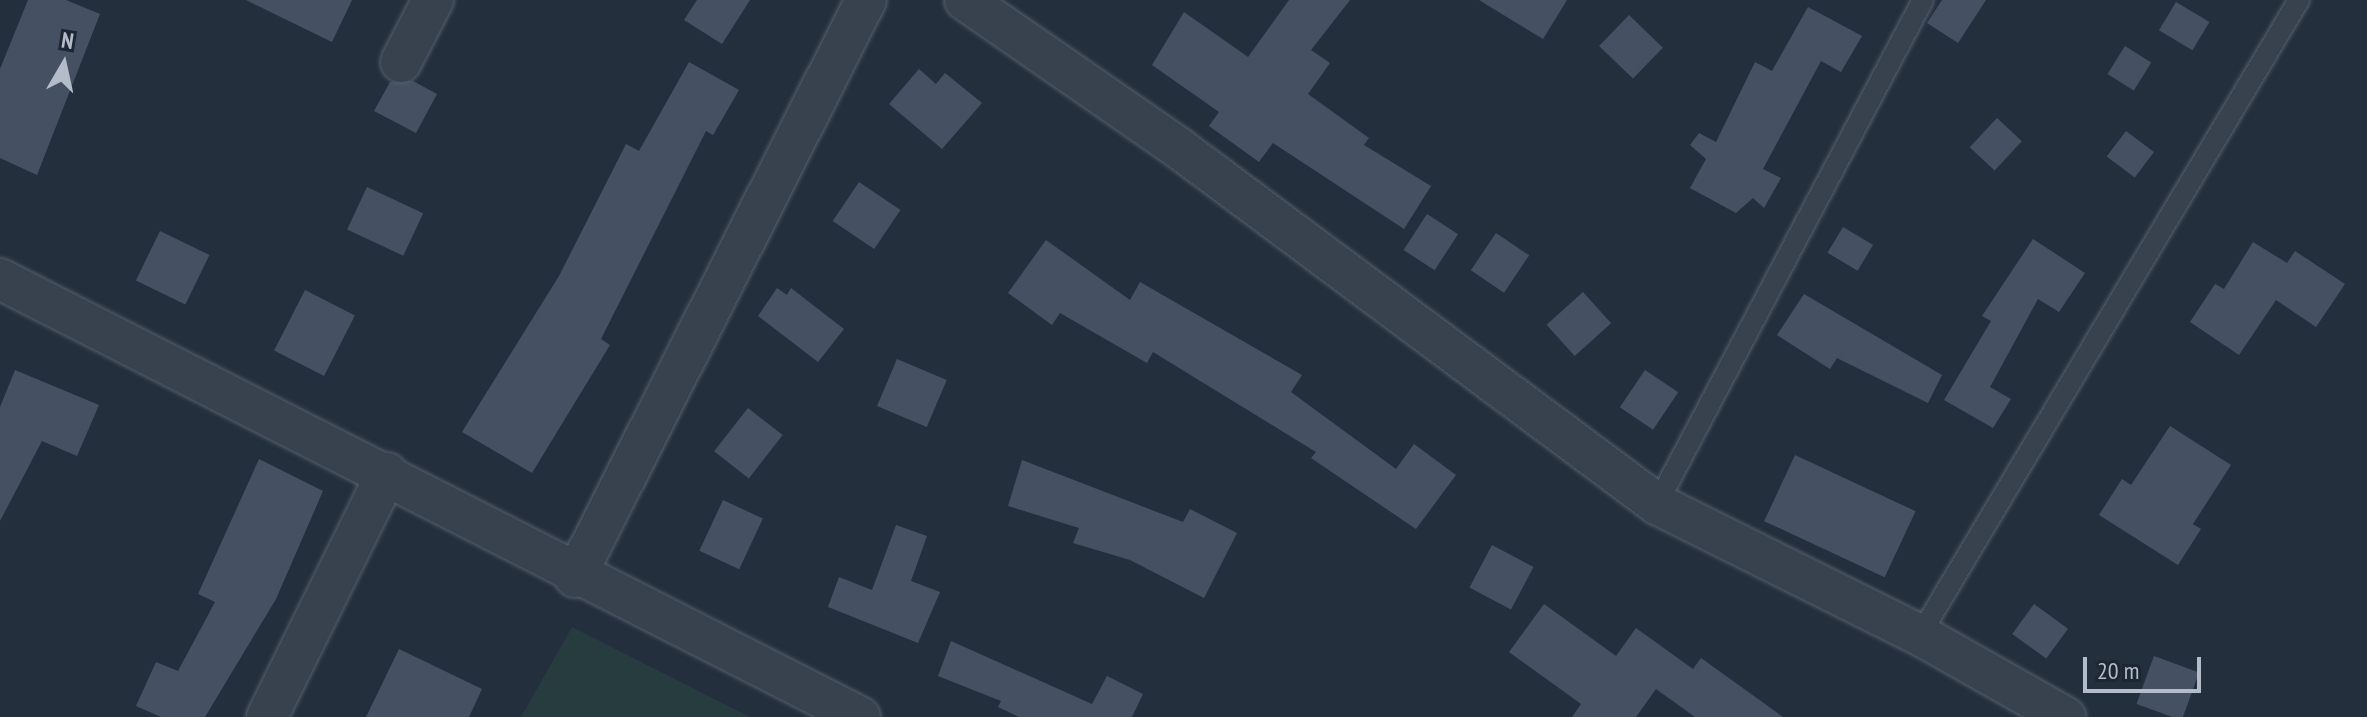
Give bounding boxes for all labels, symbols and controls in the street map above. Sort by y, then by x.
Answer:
north arrow [24,24,104,104]
text: N [60,26,76,55]
scale bar [2087,641,2205,691]
text: 20 m [2097,655,2139,686]

